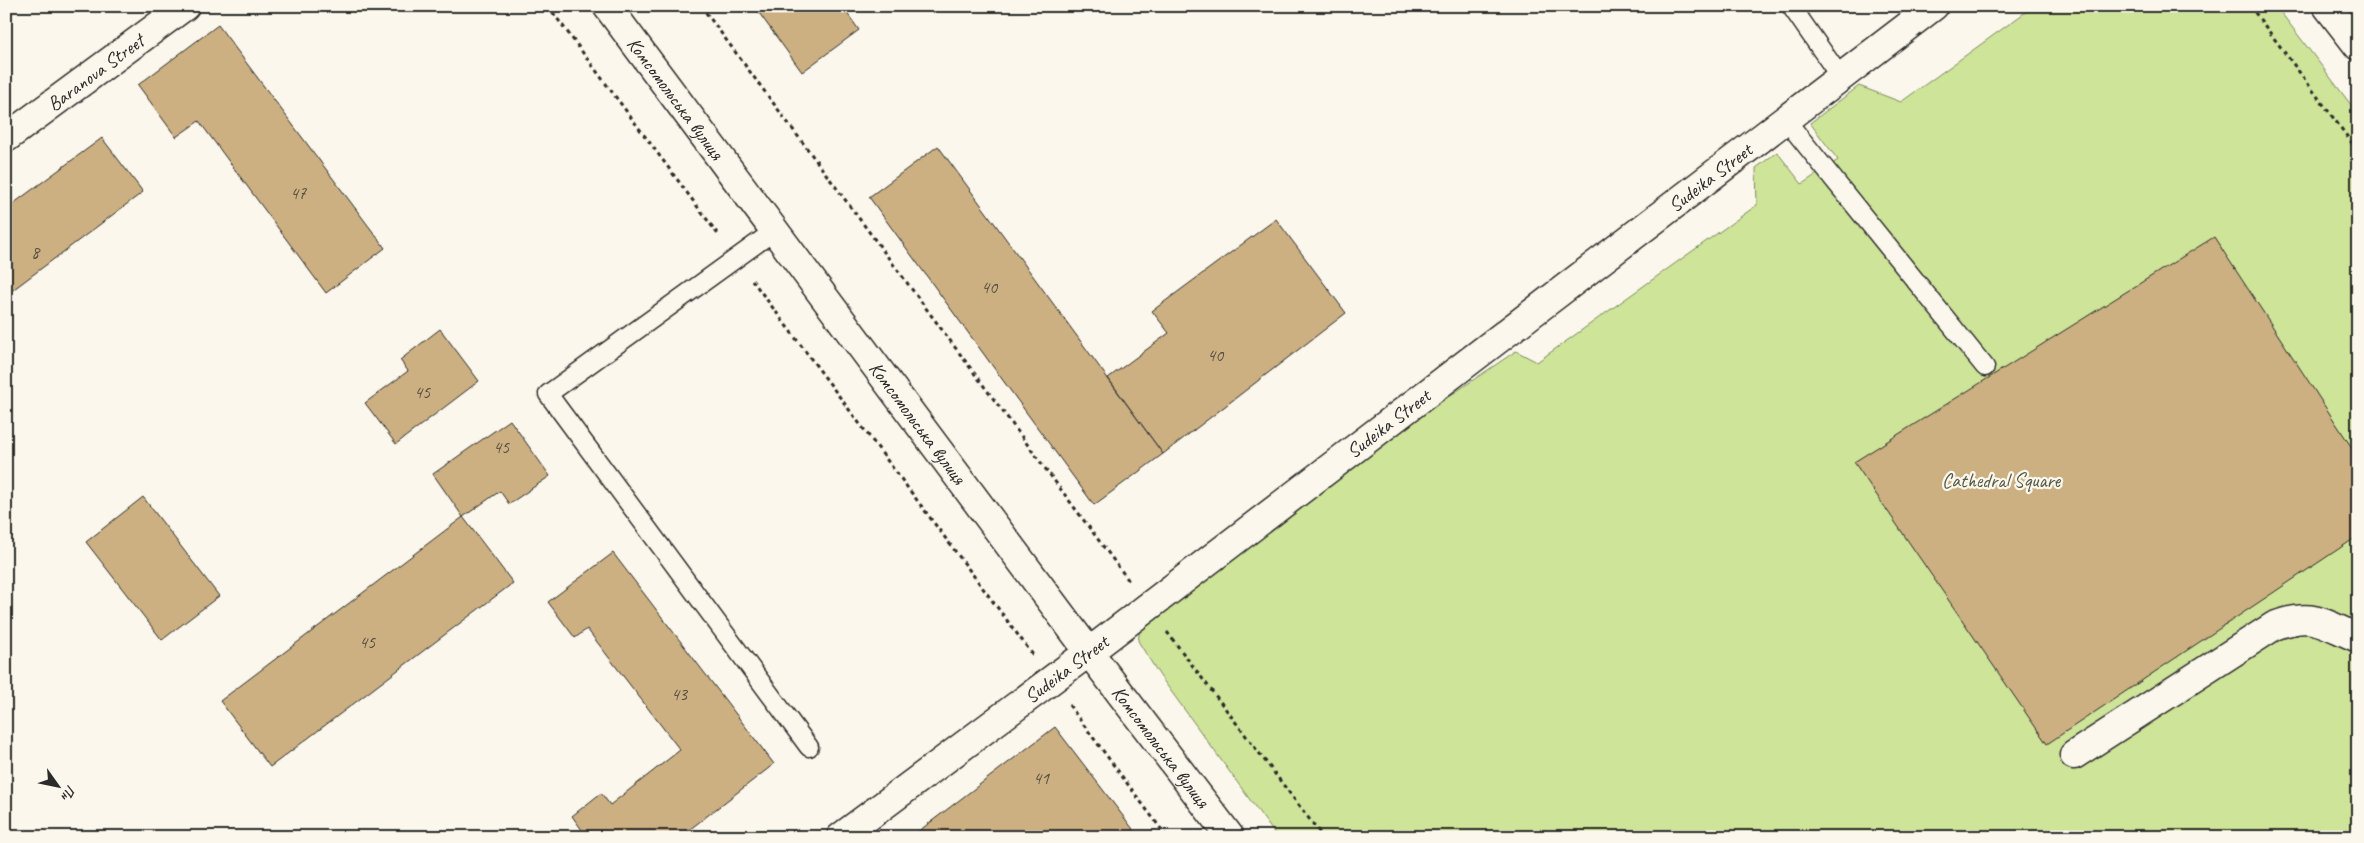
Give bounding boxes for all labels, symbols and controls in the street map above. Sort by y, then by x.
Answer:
street label: Baranova Street [42,27,152,116]
street label: Комсомольська вулиця [621,32,730,165]
street label: Sudeika Street [1663,136,1759,218]
house number: 47 [290,182,307,204]
house number: 8 [31,241,41,263]
house number: 40 [981,276,999,298]
house number: 40 [1207,344,1225,366]
street label: Комсомольська вулиця [864,357,972,490]
house number: 45 [414,381,431,403]
street label: Sudeika Street [1342,382,1437,464]
house number: 45 [493,436,510,458]
park label: Cathedral Square [1942,468,2062,493]
street label: Sudeika Street [1019,628,1116,709]
house number: 45 [359,631,376,653]
street label: Комсомольська вулиця [1106,681,1216,814]
house number: 43 [671,683,689,705]
north arrow [32,760,82,810]
house number: 41 [1033,767,1050,789]
text: Пн [57,782,80,804]

